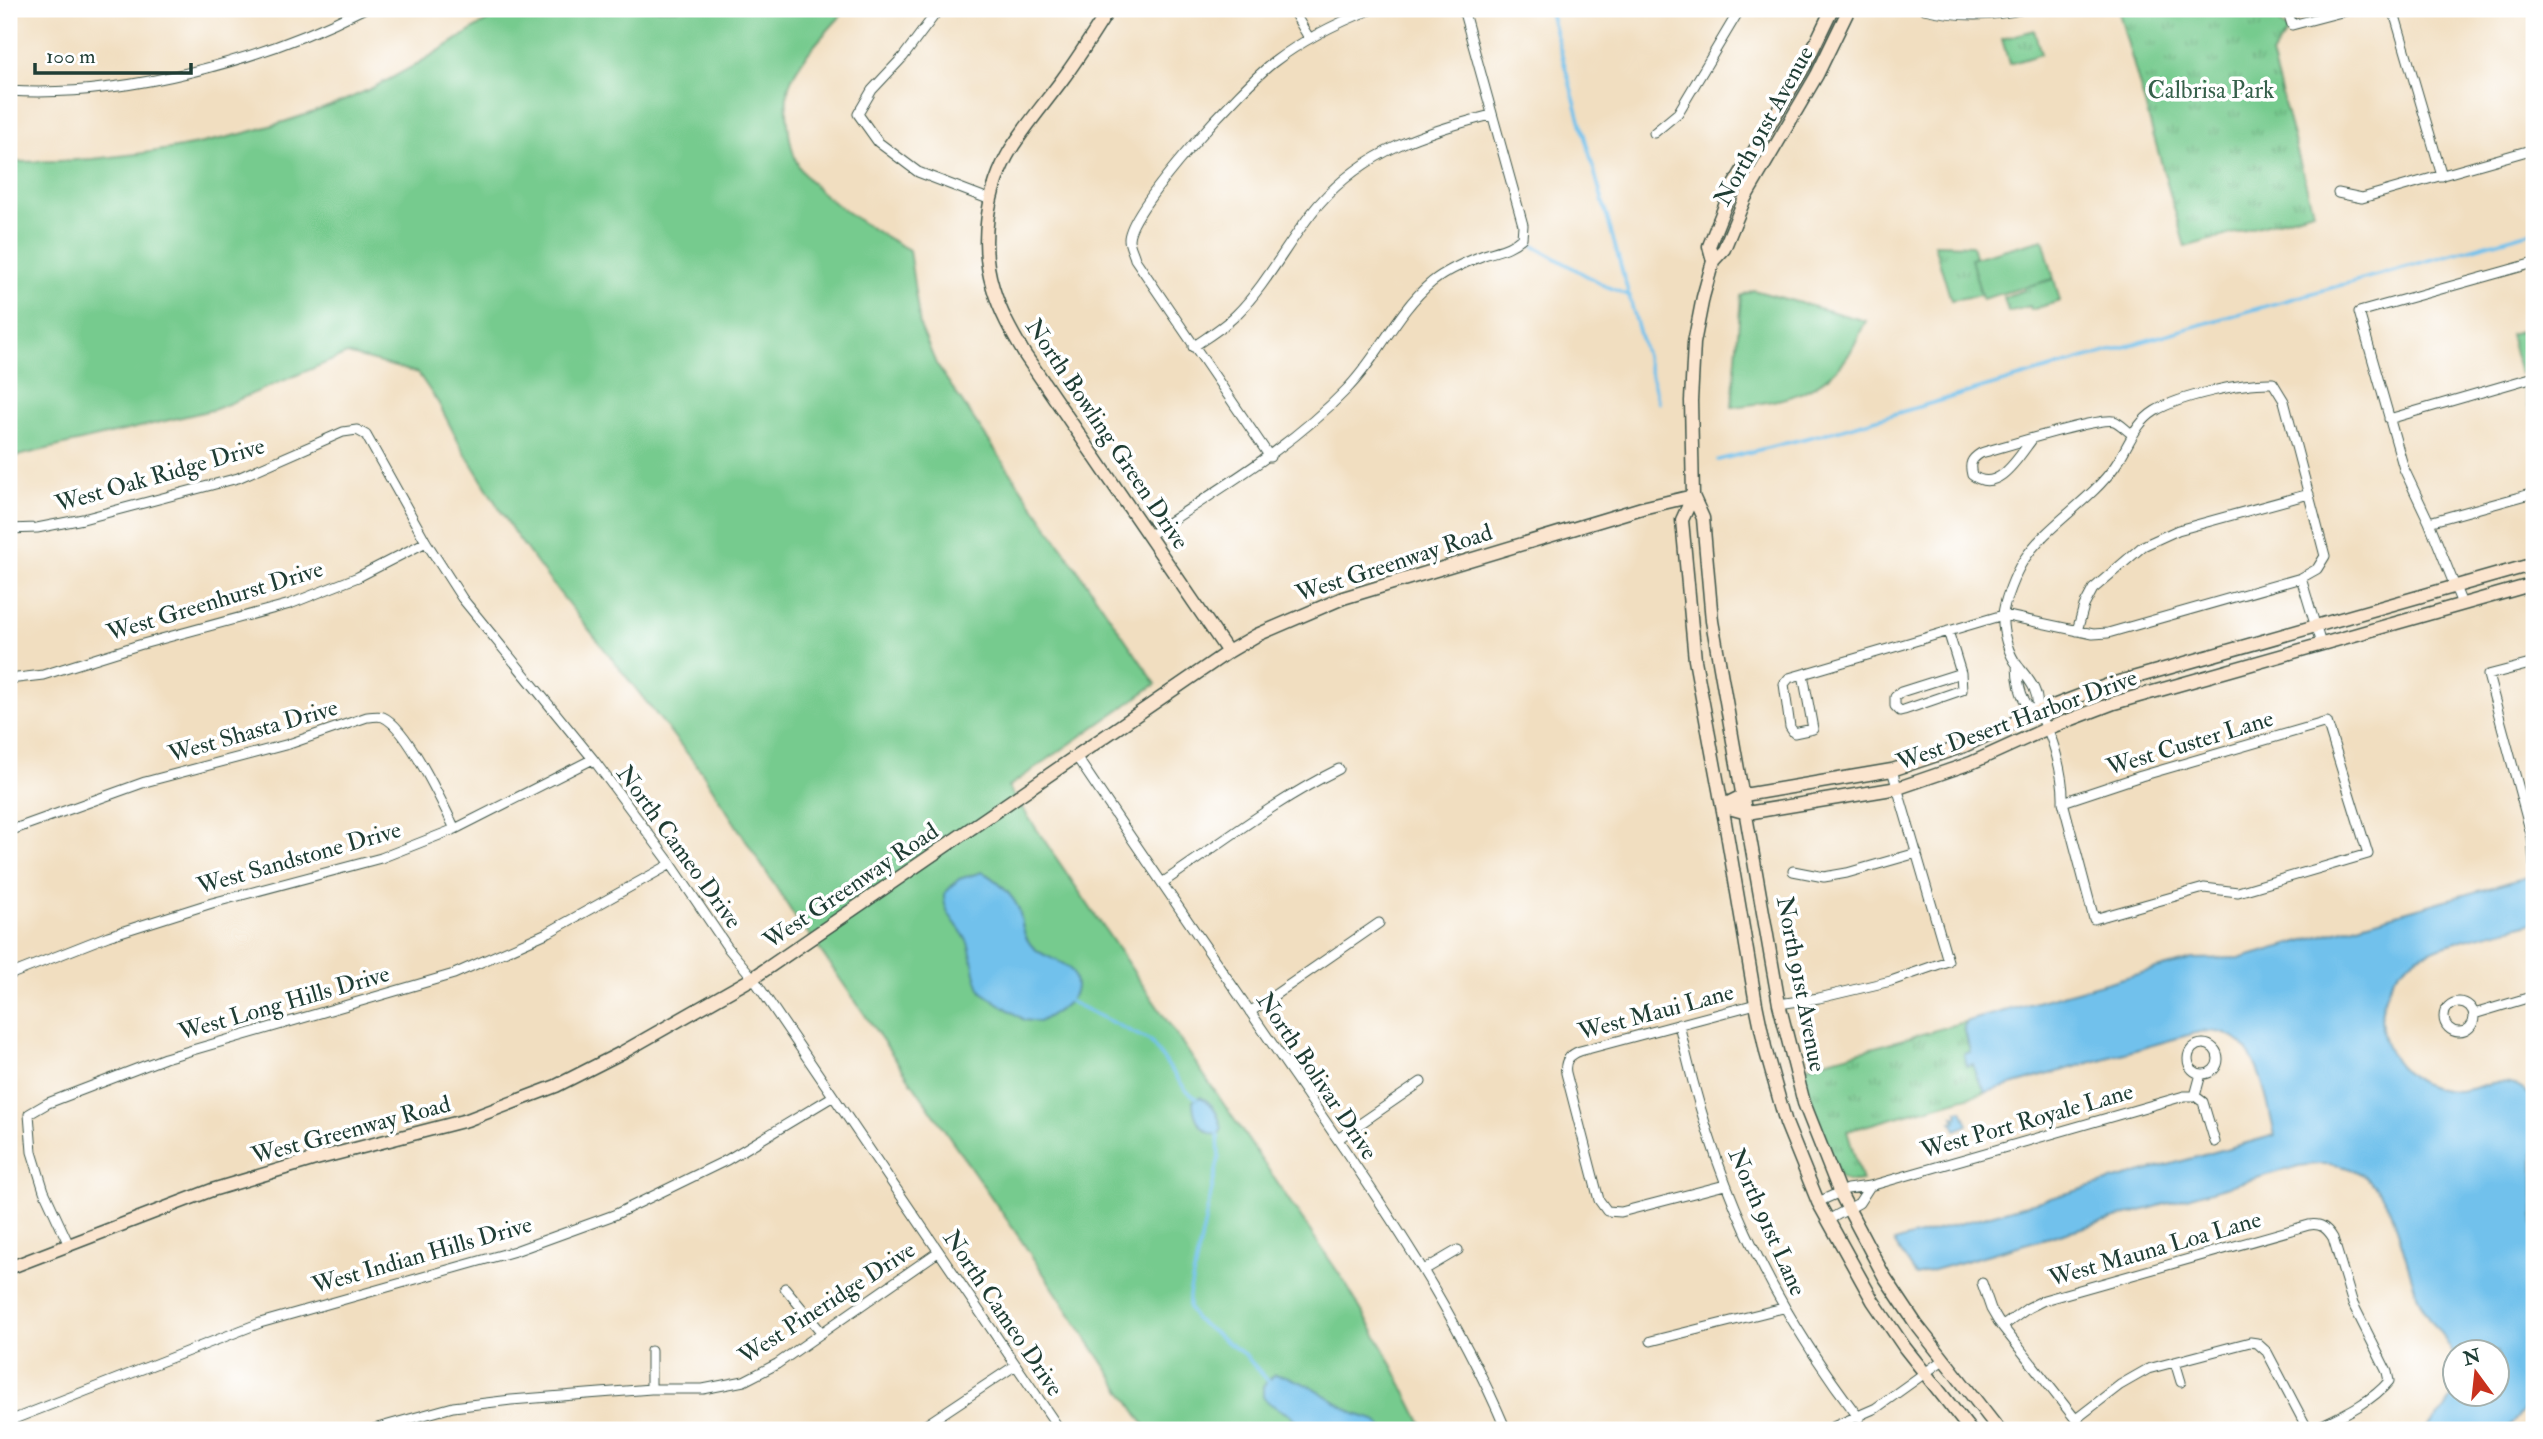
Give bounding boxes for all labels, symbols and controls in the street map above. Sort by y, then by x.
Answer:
scale bar [35,32,191,76]
street label: North 91st Avenue [1707,41,1821,211]
text: 100 m [46,43,96,70]
park label: Calbrisa Park [2147,75,2275,106]
street label: North Bowling Green Drive [1018,313,1196,555]
street label: West Oak Ridge Drive [51,430,268,520]
street label: West Greenway Road [1291,517,1496,610]
street label: West Greenhurst Drive [102,553,327,649]
street label: West Desert Harbor Drive [1892,662,2142,778]
street label: West Shasta Drive [164,692,341,770]
street label: West Custer Lane [2102,703,2277,783]
street label: North Cameo Drive [609,759,749,935]
street label: West Sandstone Drive [193,814,404,902]
street label: West Greenway Road [757,816,945,957]
street label: North 91st Avenue [1769,894,1833,1074]
street label: West Long Hills Drive [174,958,393,1048]
street label: West Maui Lane [1574,976,1737,1048]
street label: North Bolivar Drive [1249,986,1385,1166]
street label: West Port Royale Lane [1916,1076,2137,1166]
street label: West Greenway Road [247,1088,454,1172]
street label: North 91st Lane [1721,1143,1813,1301]
street label: West Mauna Loa Lane [2044,1204,2265,1294]
street label: West Indian Hills Drive [307,1209,536,1302]
street label: North Cameo Drive [936,1224,1070,1402]
street label: West Pineridge Drive [732,1234,921,1372]
north arrow [2442,1338,2512,1408]
text: N [2460,1343,2484,1372]

